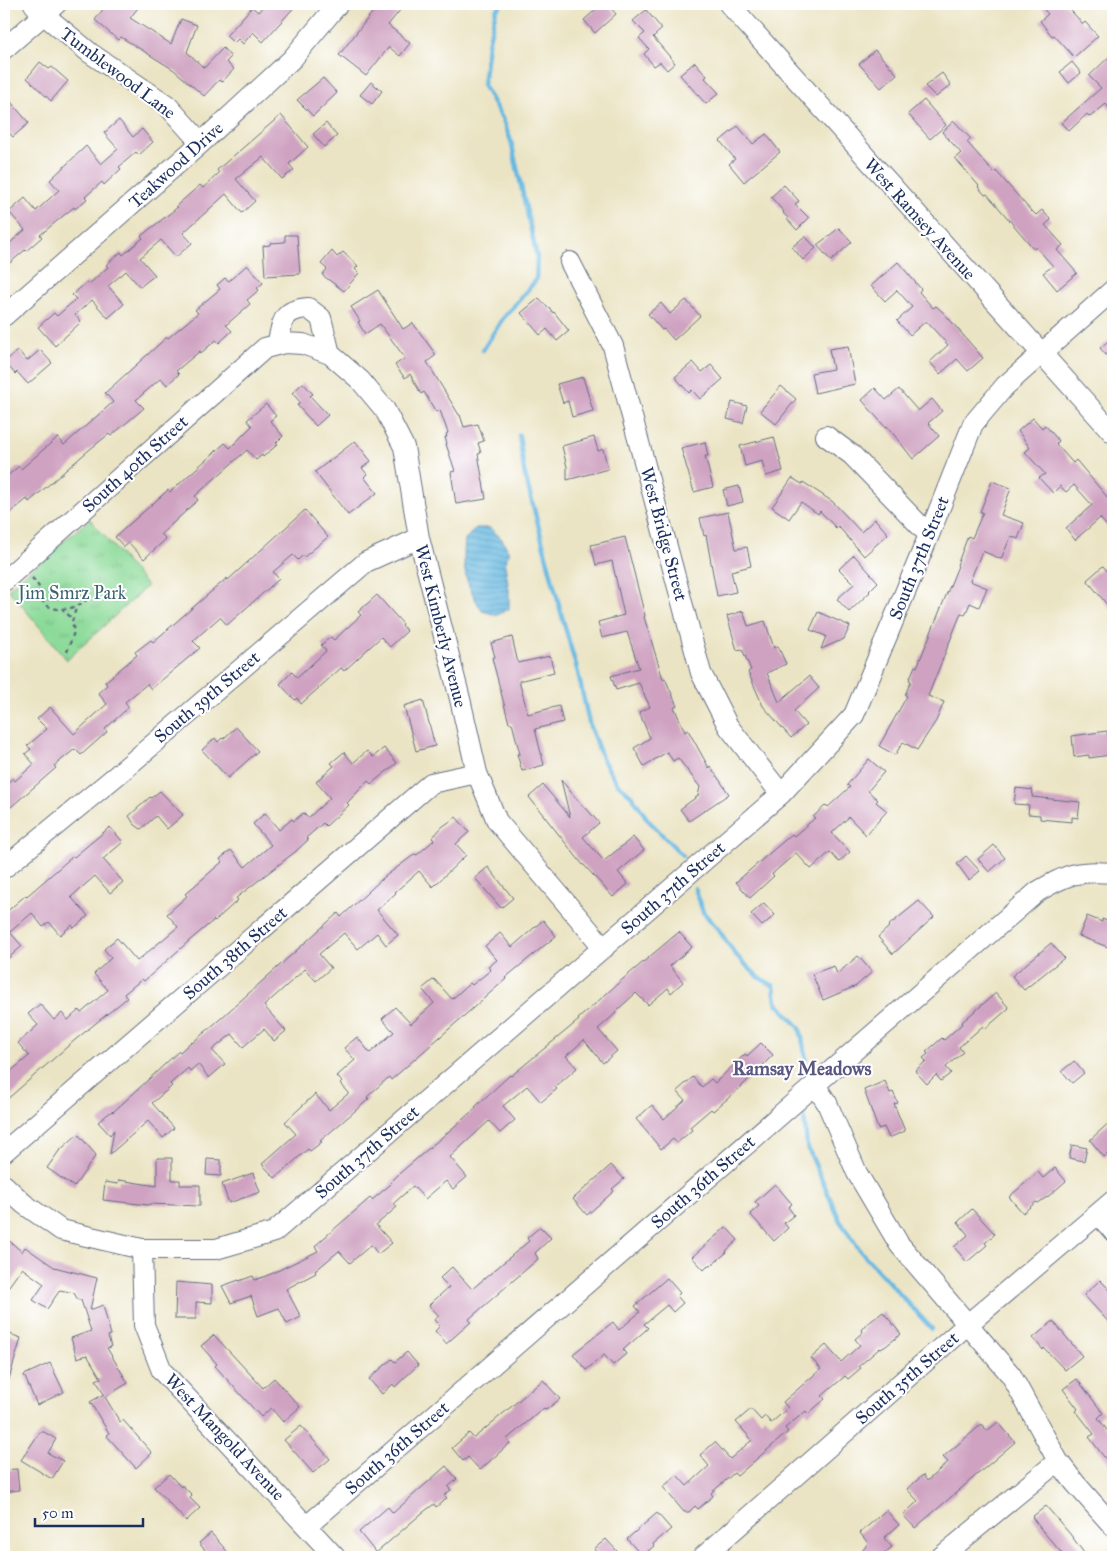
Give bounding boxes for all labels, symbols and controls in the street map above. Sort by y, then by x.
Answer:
street label: Tumblewood Lane [56,22,180,124]
street label: Teakwood Drive [124,117,228,213]
street label: West Ramsey Avenue [860,154,980,284]
street label: South 40th Street [78,410,193,517]
street label: West Bridge Street [635,465,693,604]
street label: South 37th Street [884,492,954,623]
street label: West Kimberly Avenue [410,542,472,710]
park label: Jim Smrz Park [16,582,127,605]
street label: South 39th Street [150,646,265,748]
street label: South 37th Street [616,836,730,939]
street label: South 38th Street [178,901,292,1004]
district label: Ramsay Meadows [733,1057,872,1081]
street label: South 37th Street [310,1100,424,1203]
street label: South 36th Street [646,1130,760,1233]
street label: South 35th Street [851,1327,964,1429]
street label: West Mangold Avenue [160,1369,290,1506]
street label: South 36th Street [340,1396,454,1499]
scale bar [35,1496,142,1528]
text: 50 m [42,1504,74,1522]

